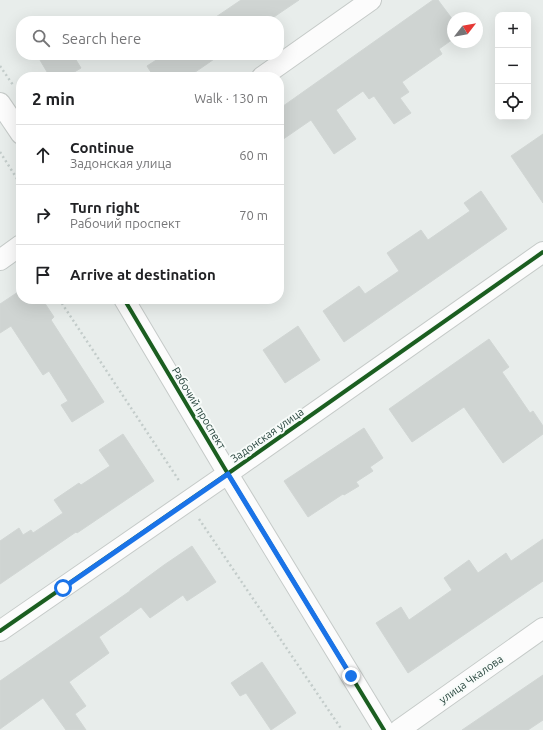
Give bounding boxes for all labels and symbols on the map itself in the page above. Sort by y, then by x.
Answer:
north arrow [447,12,483,48]
street label: Рабочий проспект [170,365,228,451]
street label: Задонская улица [228,405,306,465]
route start [54,579,72,597]
street label: улица Чкалова [437,652,505,706]
route end [342,667,360,685]

